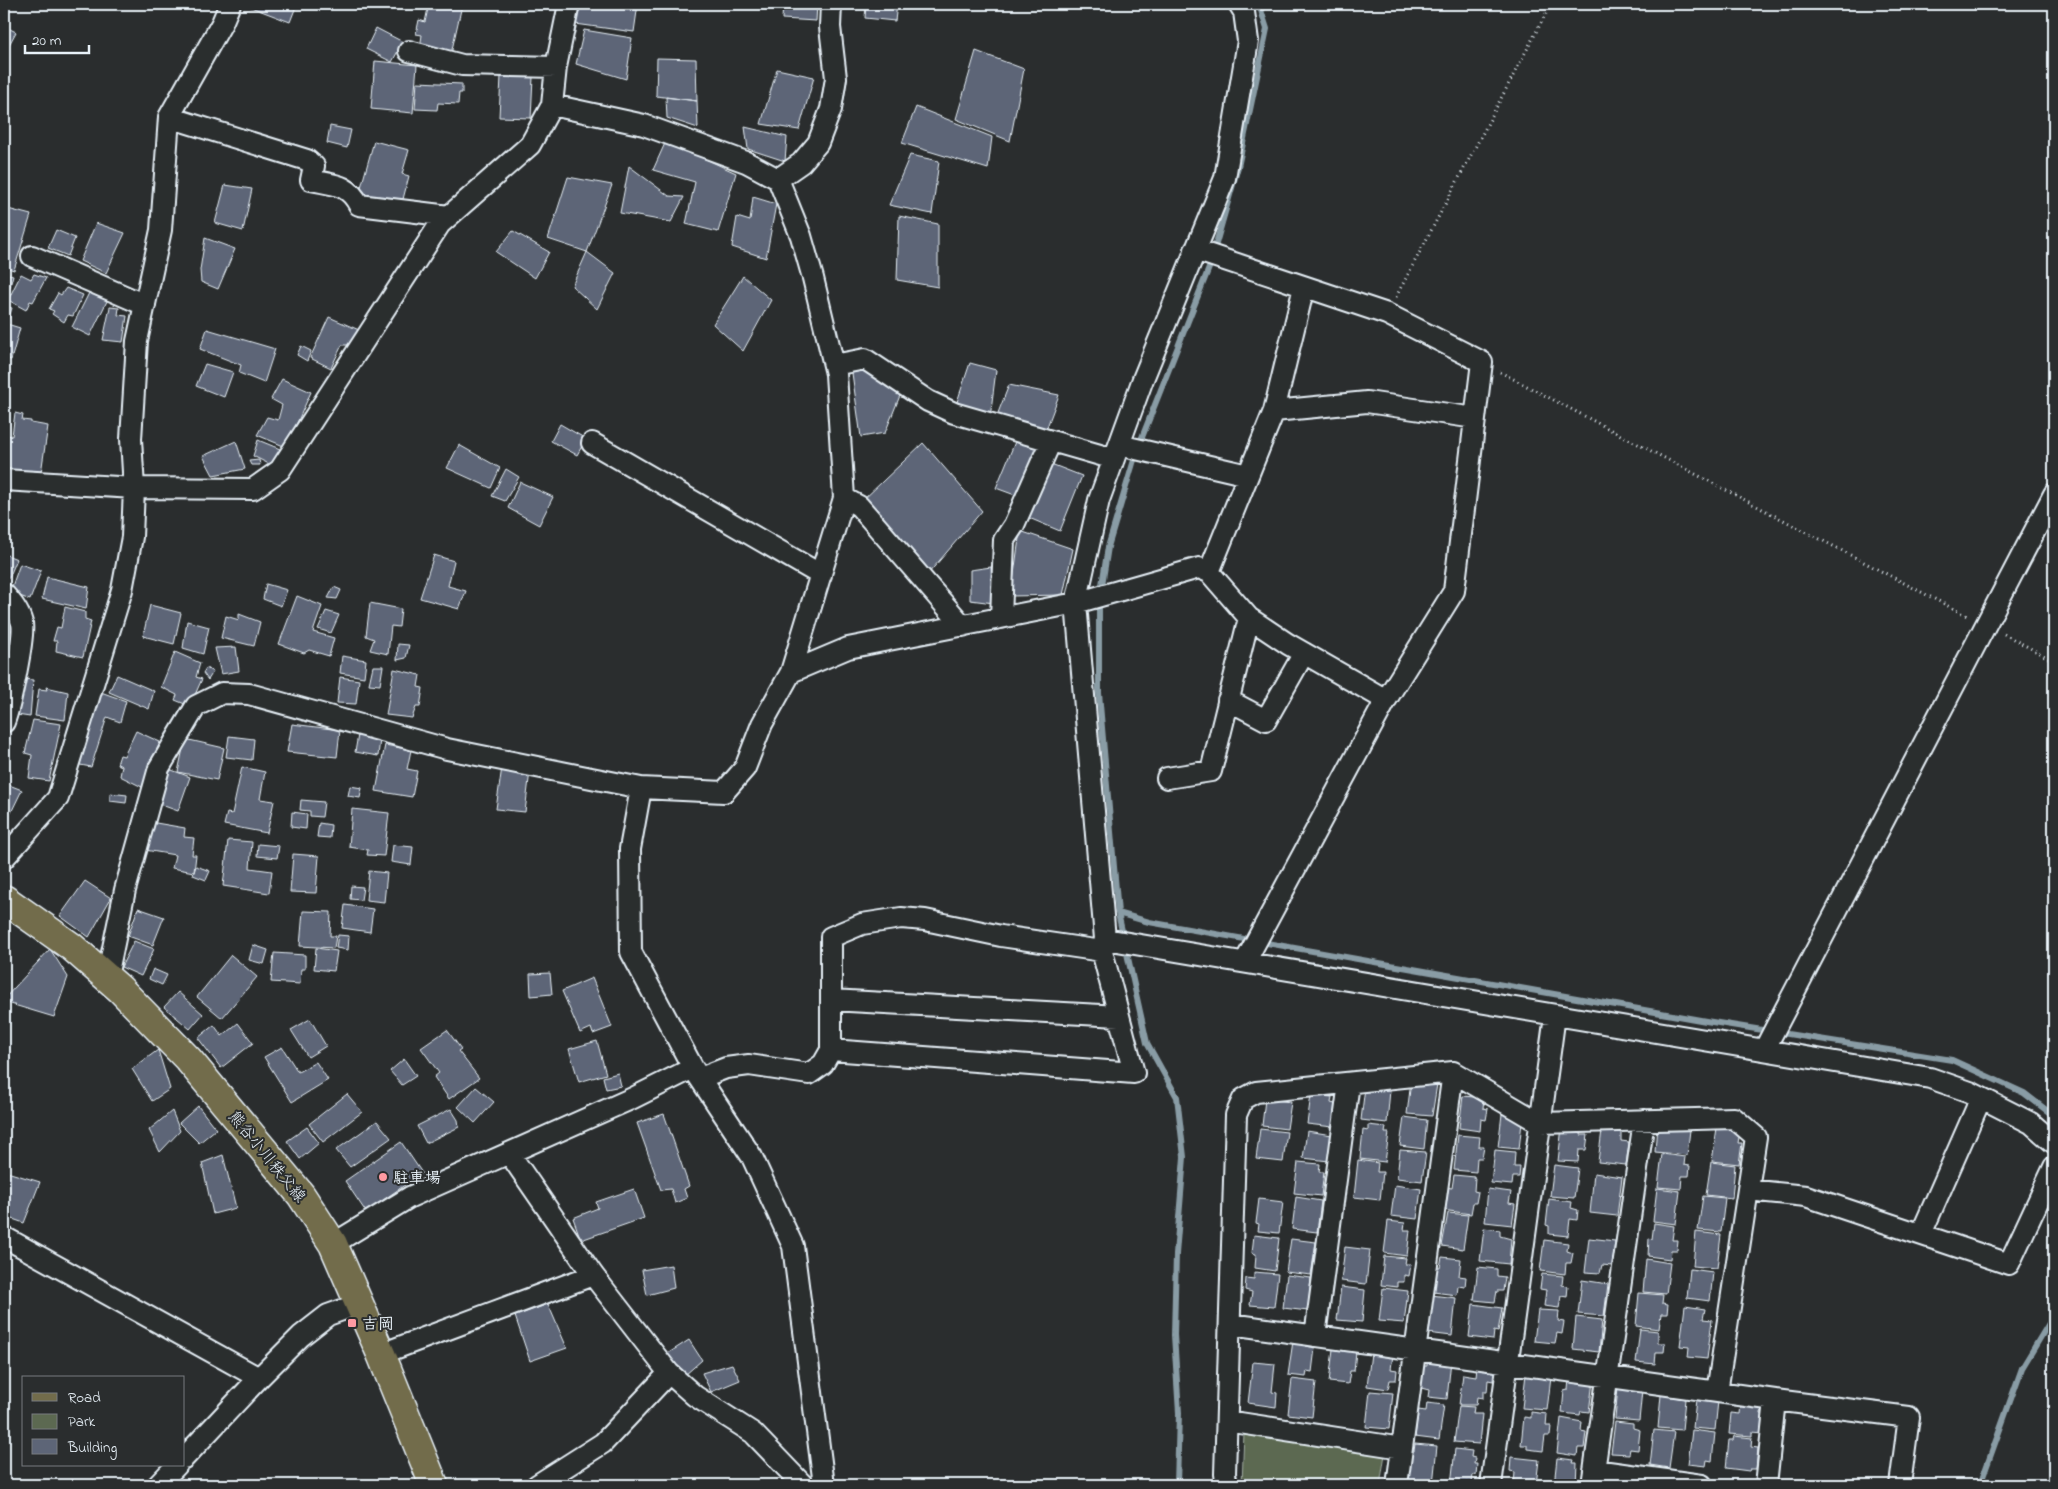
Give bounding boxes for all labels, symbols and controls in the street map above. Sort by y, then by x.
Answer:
scale bar [25,22,89,54]
text: 20 m [32,30,62,52]
street label: 熊谷小川秩父線 [222,1106,311,1208]
place label: 駐車場 [393,1167,441,1191]
marker: 駐車場 [377,1171,389,1183]
place label: 吉岡 [362,1313,394,1337]
marker: 吉岡 [346,1317,358,1329]
legend [22,1376,185,1466]
text: Road [68,1387,101,1409]
text: Park [68,1411,96,1433]
text: Building [67,1437,117,1460]

